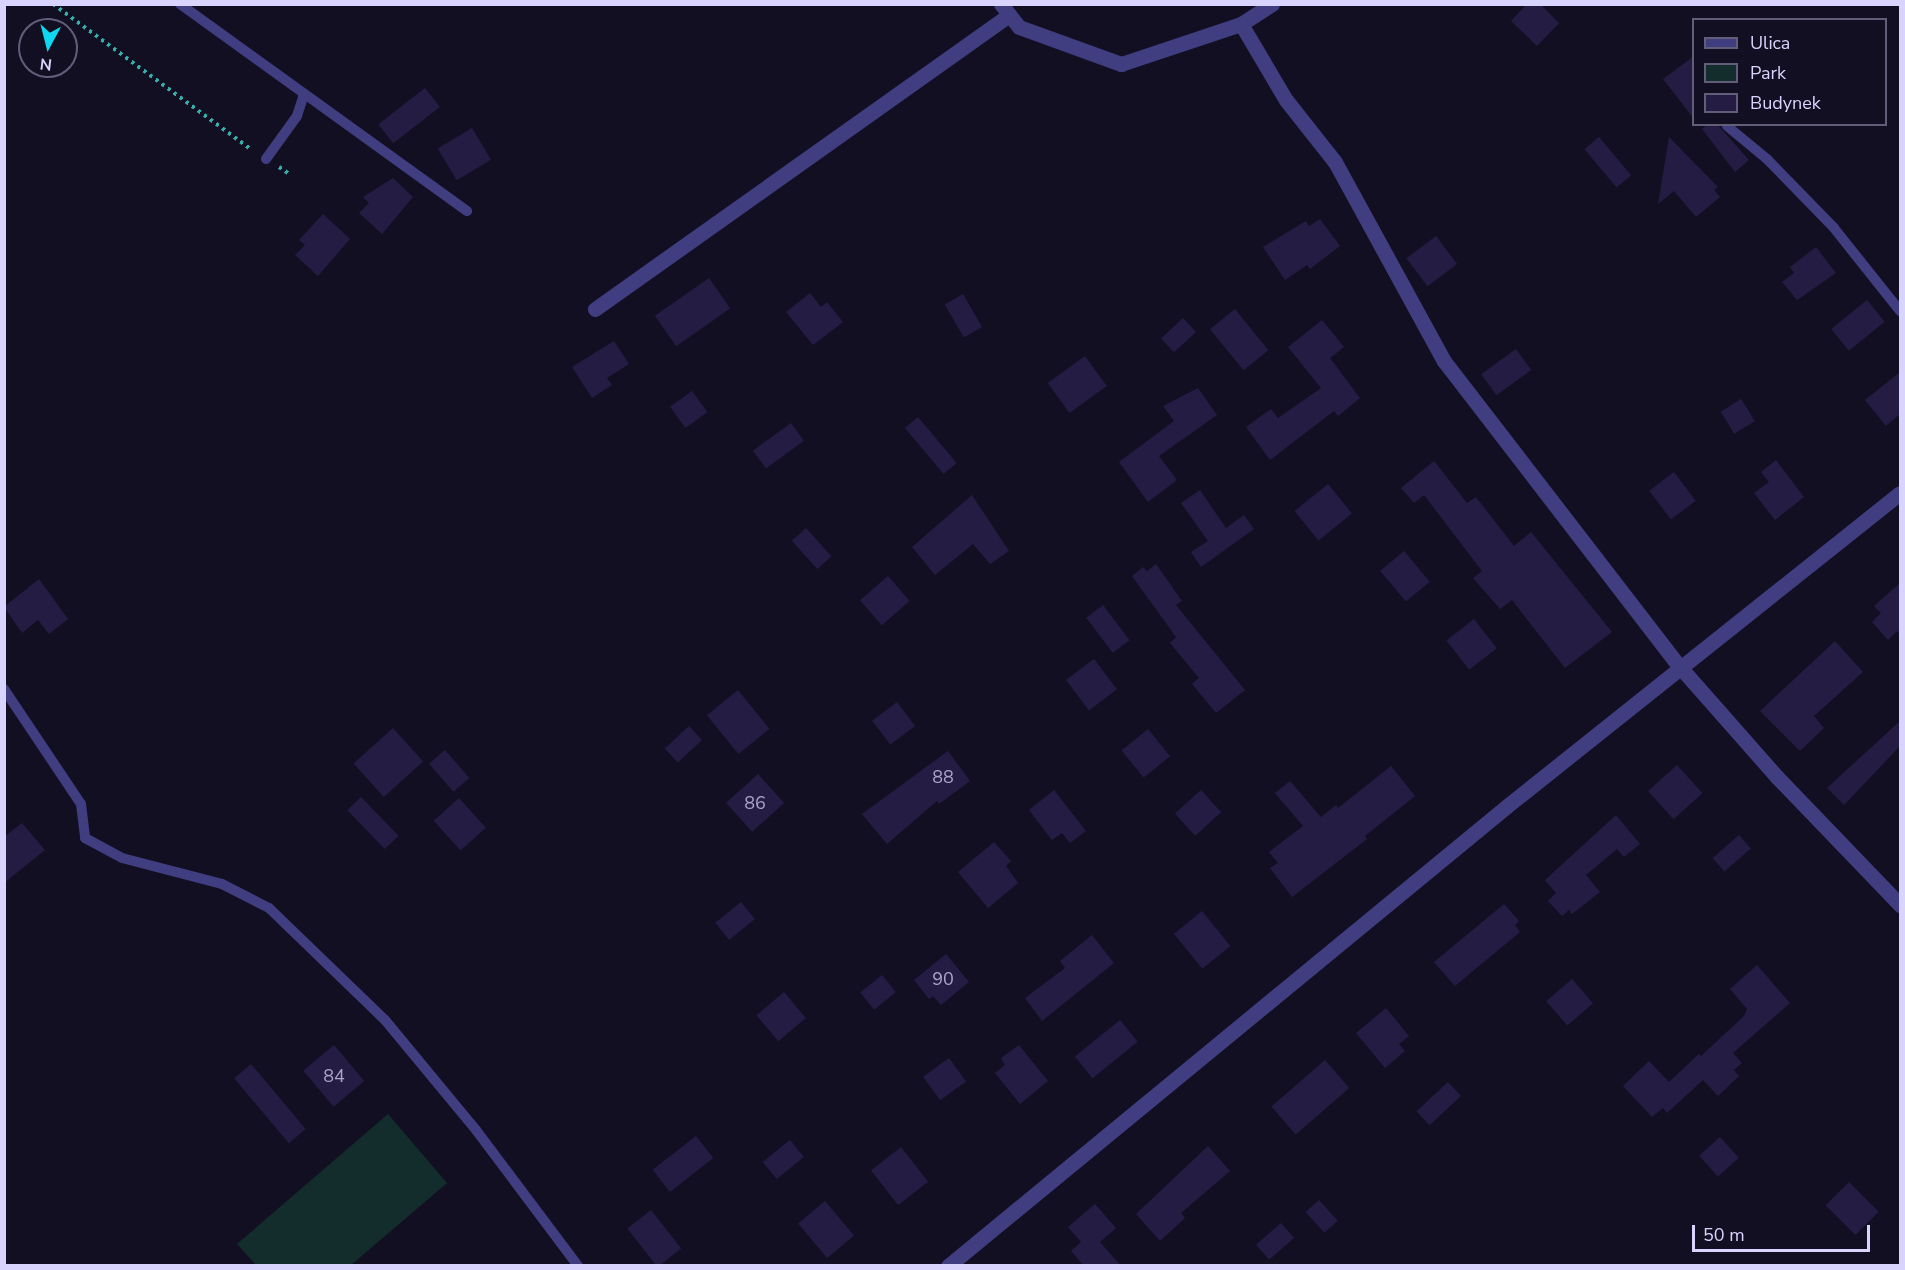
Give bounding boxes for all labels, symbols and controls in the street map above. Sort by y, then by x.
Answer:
north arrow [18,18,78,78]
legend [1692,18,1887,126]
text: Ulica [1750,31,1790,55]
text: N [39,52,53,76]
text: Park [1750,61,1786,85]
text: Budynek [1750,91,1821,115]
house number: 88 [932,766,954,788]
house number: 86 [744,792,766,814]
house number: 90 [932,968,954,990]
house number: 84 [323,1065,345,1087]
scale bar [1695,1213,1874,1251]
text: 50 m [1703,1223,1745,1247]

